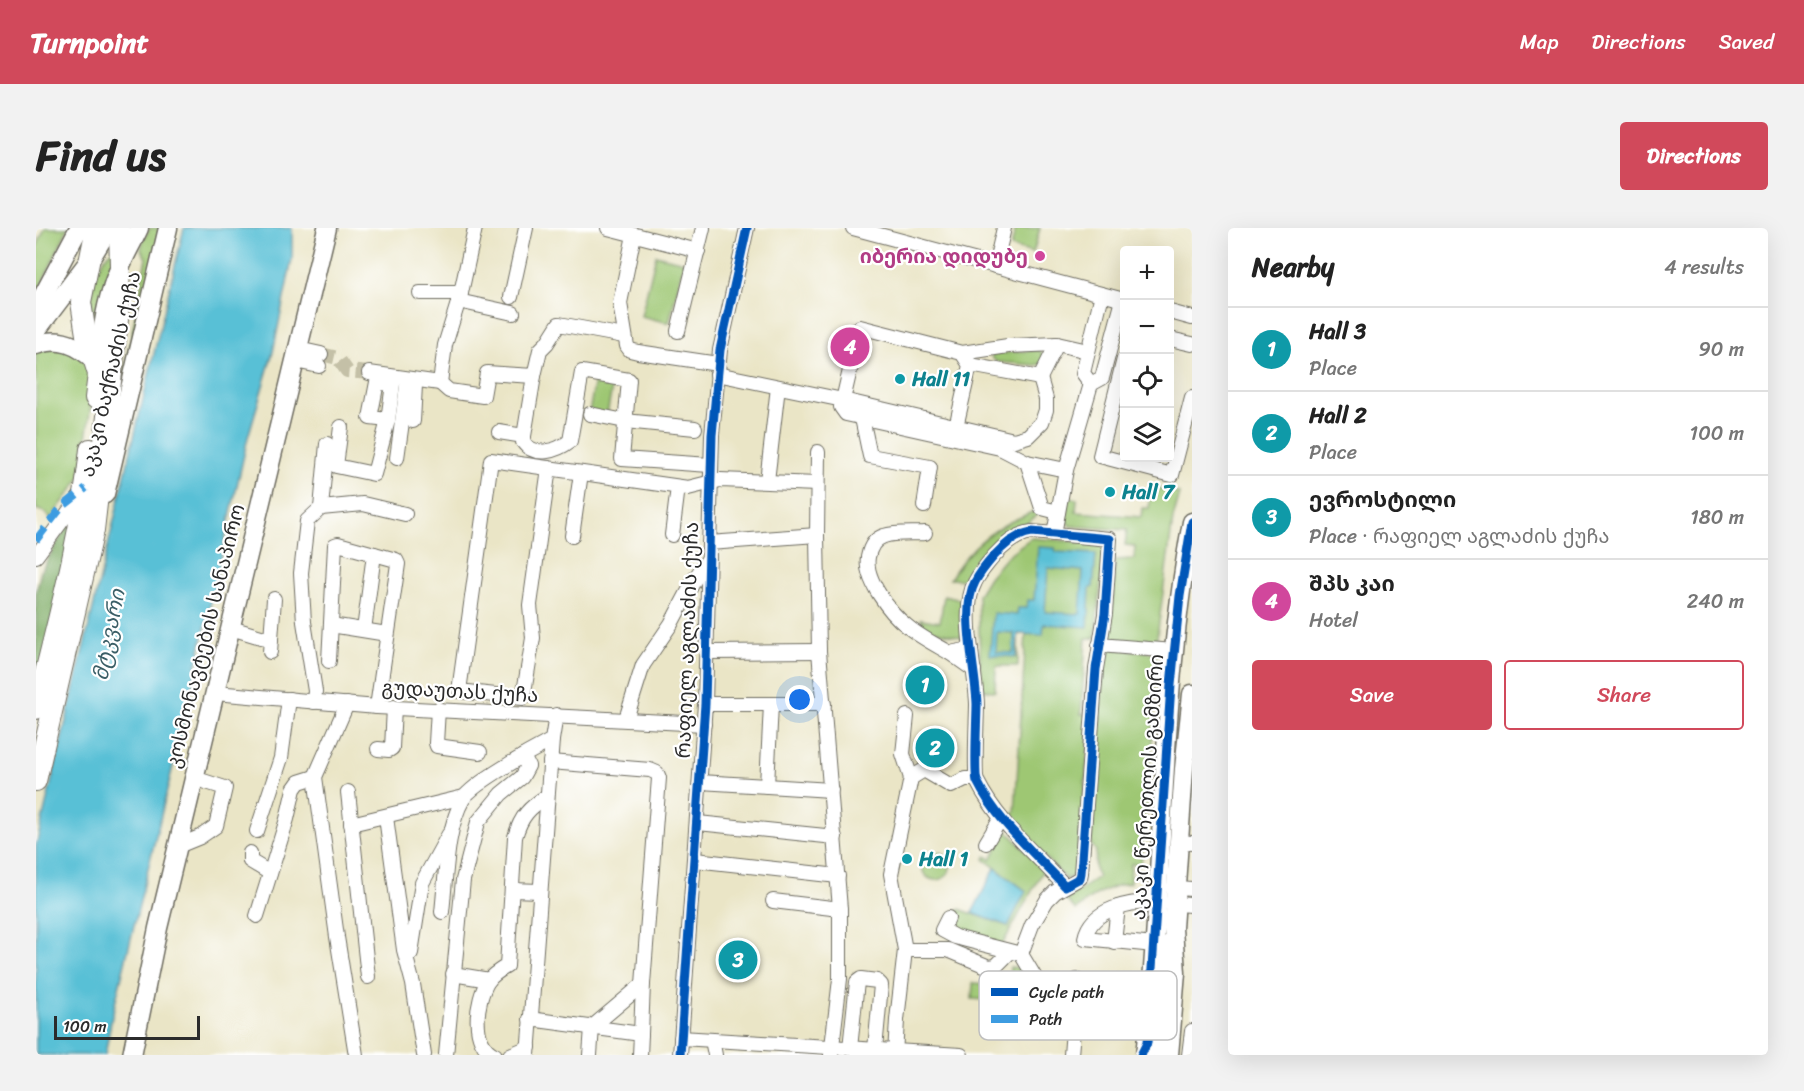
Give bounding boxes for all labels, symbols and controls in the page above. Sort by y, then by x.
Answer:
text: Turnpoint [30,18,149,67]
text: Map [1520,23,1558,61]
text: Directions [1591,23,1686,61]
text: Saved [1719,23,1774,61]
text: Find us [36,119,166,193]
button: Directions [1620,122,1768,190]
place label: იბერია დიდუბე [860,239,1028,274]
text: Nearby [1252,244,1334,290]
map controls [1120,246,1174,462]
button: + [1120,246,1174,300]
marker: იბერია დიდუბე [1033,249,1047,263]
text: 4 results [1664,250,1744,285]
street label: აკაკი ბაქრაძის ქუჩა [70,268,151,481]
button: − [1120,300,1174,354]
text: Hall 3 [1309,312,1366,351]
pin: 4 [830,324,870,370]
text: 1 [1267,332,1276,367]
text: 90 m [1699,332,1744,367]
text: Place [1309,351,1357,386]
button: locate [1120,354,1174,408]
place label: Hall 11 [911,362,970,397]
marker: Hall 11 [893,372,907,386]
text: Hall 2 [1309,396,1367,435]
button: layers [1120,408,1174,462]
text: 2 [1266,416,1277,451]
text: 100 m [1690,416,1744,451]
text: Place [1309,435,1357,470]
place label: Hall 7 [1121,475,1176,510]
text: ევროსტილი [1309,480,1456,519]
marker: Hall 7 [1103,485,1117,499]
street label: კოსმონავტების სანაპირო [156,500,255,772]
text: 3 [1266,500,1277,535]
text: 180 m [1690,500,1744,535]
text: Place · რაფიელ აგლაძის ქუჩა [1309,519,1609,554]
street label: რაფიელ აგლაძის ქუჩა [666,521,709,759]
text: შპს კაი [1309,564,1395,603]
text: 4 [1265,584,1278,619]
text: 240 m [1687,584,1744,619]
water label: მტკვარი [82,585,137,684]
text: Hotel [1309,603,1358,638]
street label: აკაკი წერეთლის გამზირი [1121,653,1174,921]
button: Save [1252,660,1492,730]
button: Share [1504,660,1744,730]
pin: 1 [906,662,944,708]
street label: გუდაუთას ქუჩა [381,670,539,713]
your location [785,685,814,714]
pin: 2 [916,726,954,770]
place label: Hall 1 [918,842,969,877]
marker: Hall 1 [900,852,914,866]
pin: 3 [718,938,758,982]
legend [979,971,1177,1040]
text: Cycle path [1029,978,1104,1007]
text: Path [1029,1005,1062,1034]
text: 100 m [63,1012,107,1041]
scale bar [54,1013,200,1040]

